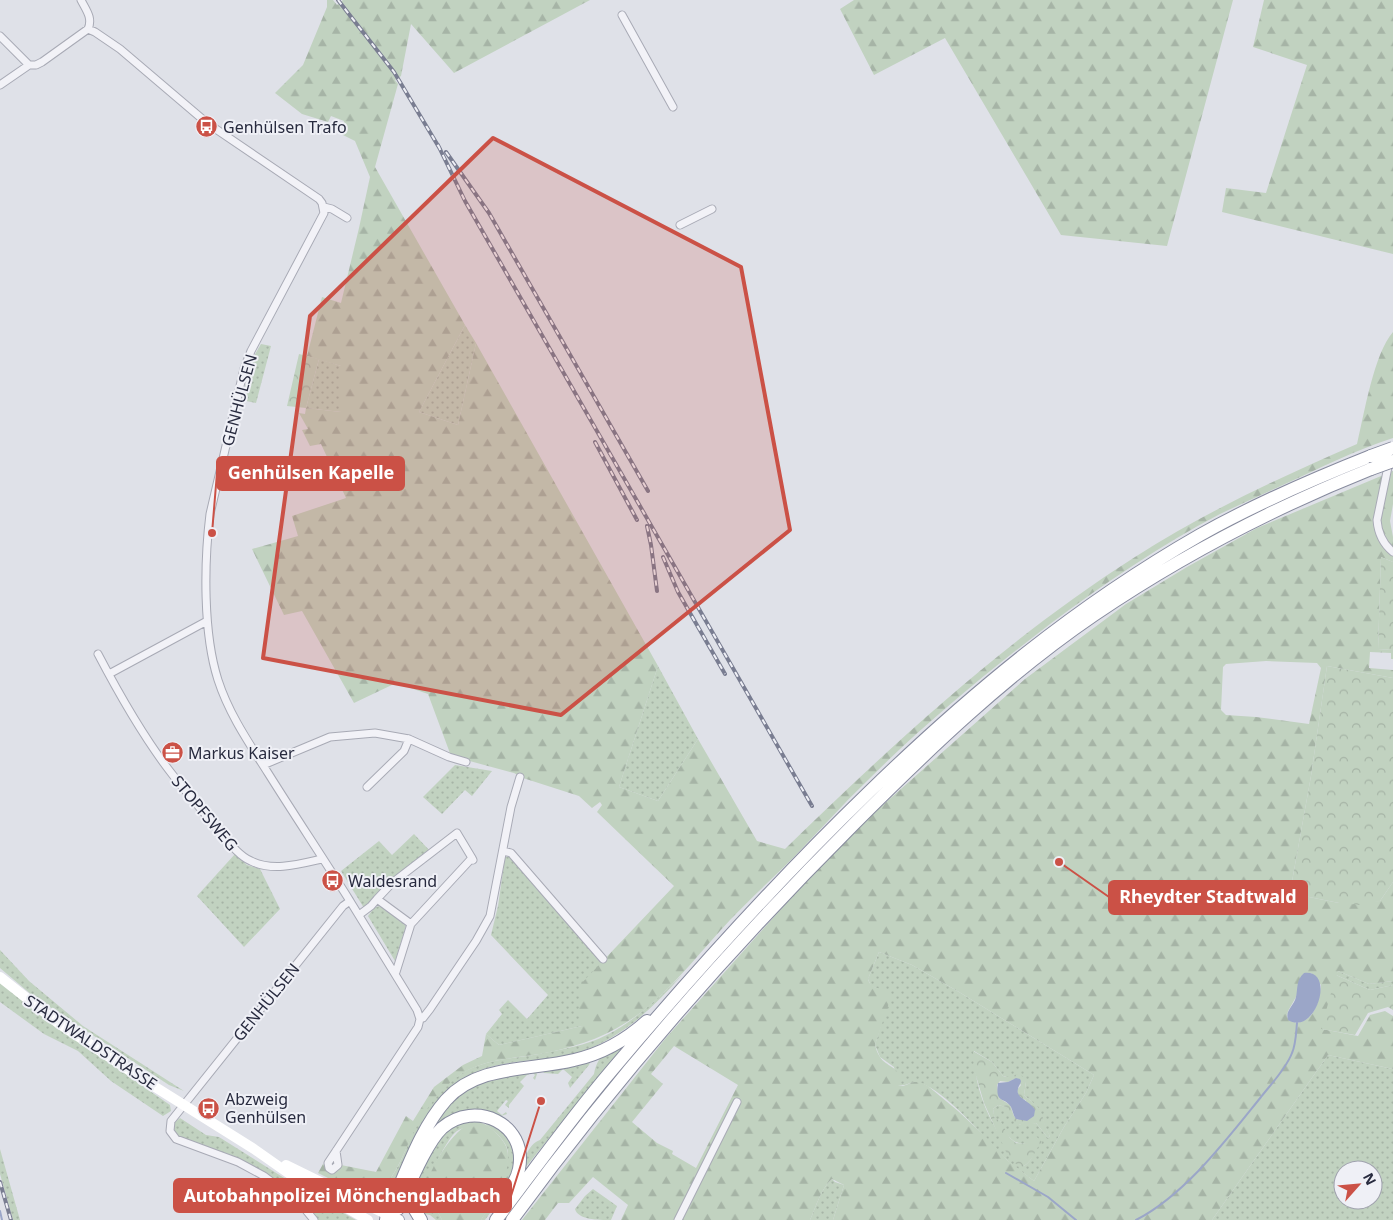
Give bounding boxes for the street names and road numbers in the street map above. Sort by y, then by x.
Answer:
street label: GENHÜLSEN [216,352,262,448]
street label: STOPFSWEG [167,771,243,855]
street label: GENHÜLSEN [228,958,304,1046]
street label: STADTWALDSTRASSE [20,989,162,1095]

